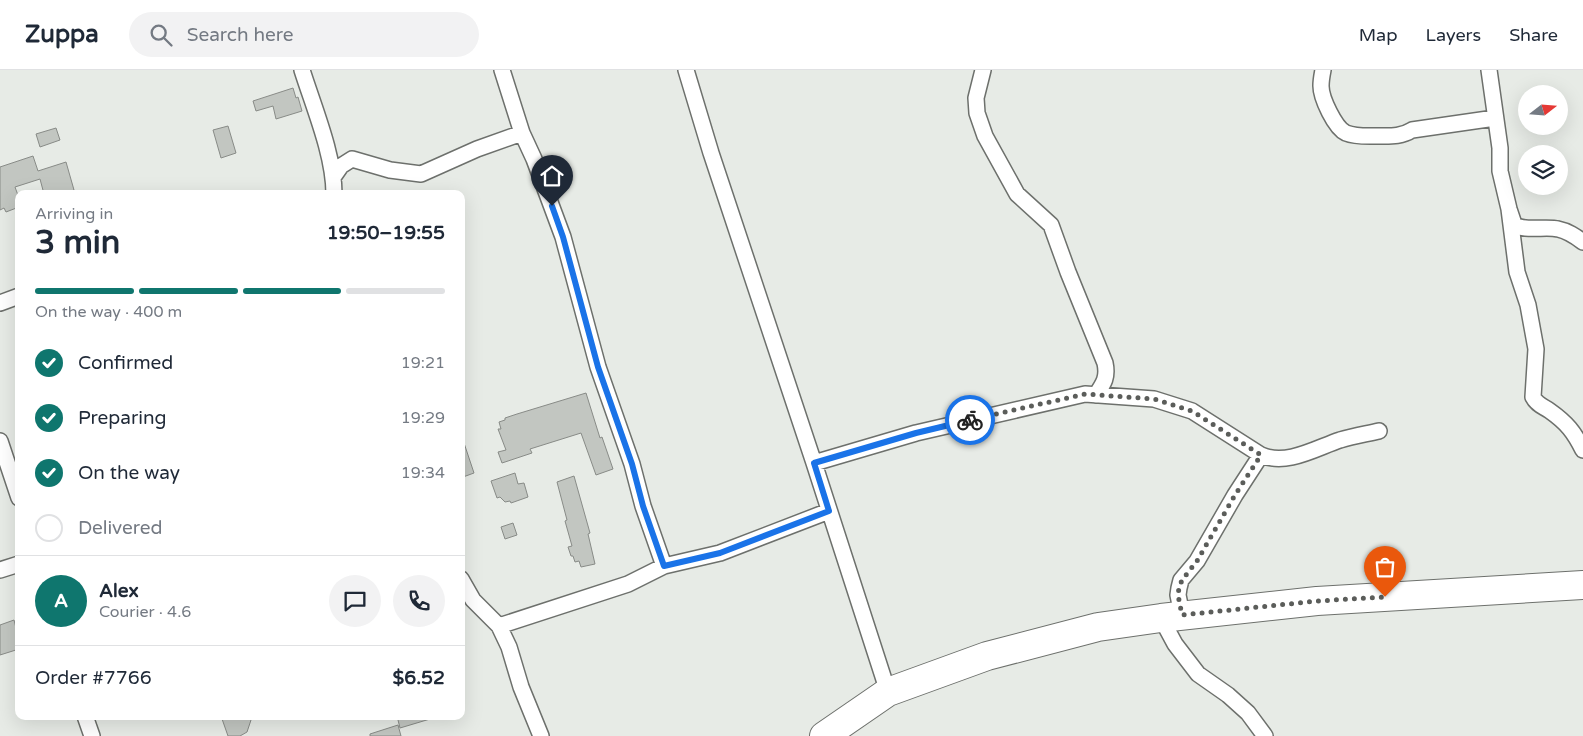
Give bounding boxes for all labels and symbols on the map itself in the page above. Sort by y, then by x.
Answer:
north arrow [1518,85,1568,135]
pin [531,155,573,206]
courier [945,395,995,445]
pin [1364,546,1406,597]

